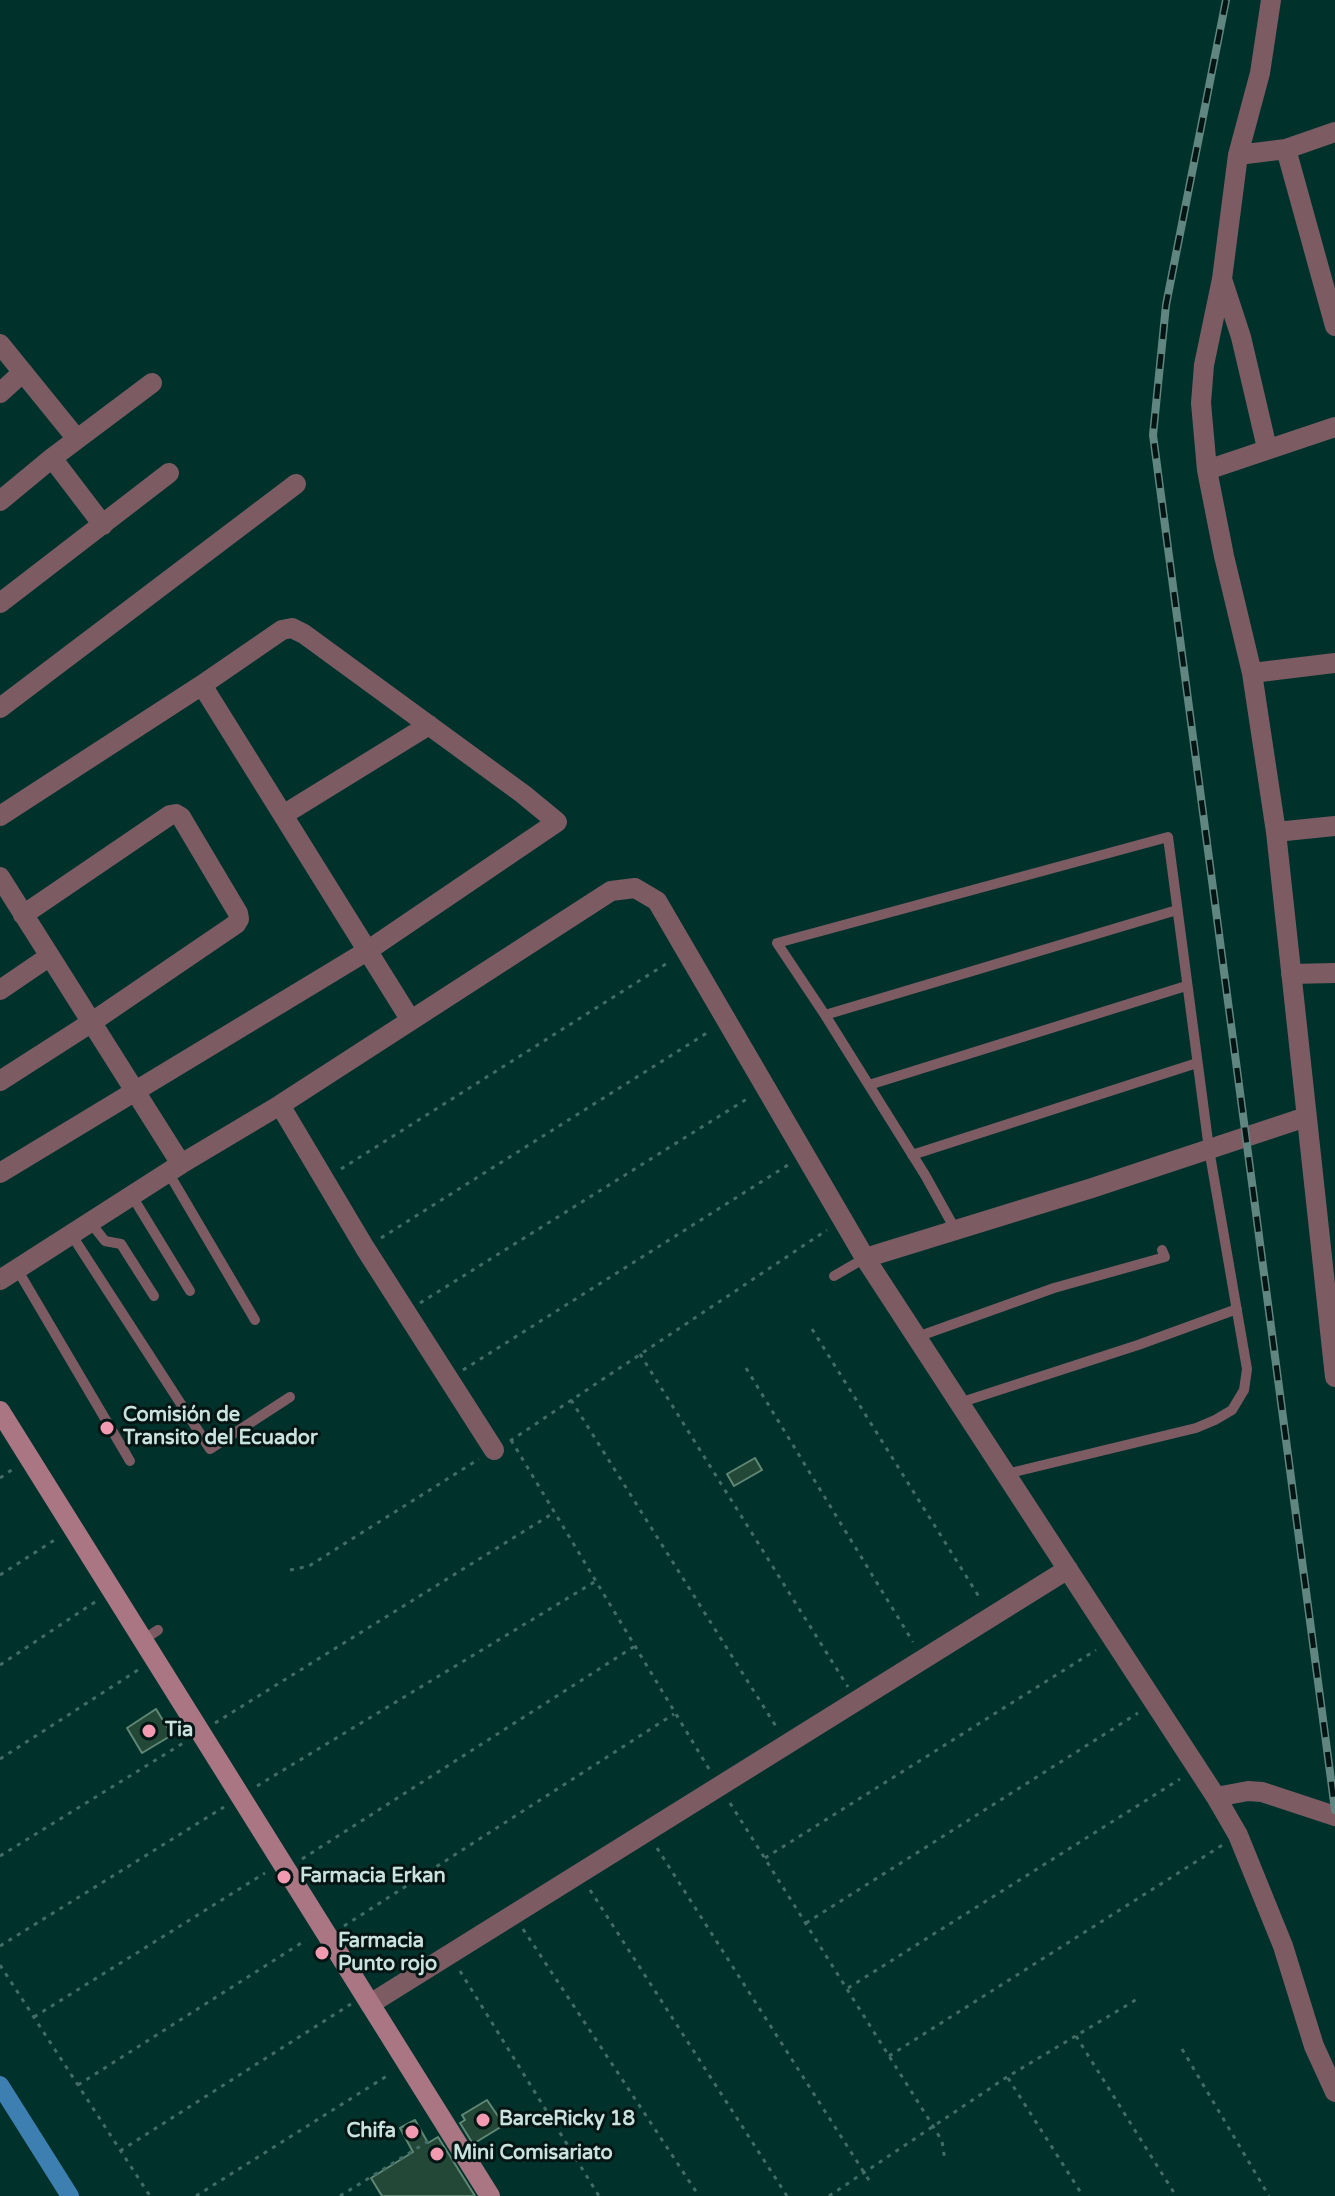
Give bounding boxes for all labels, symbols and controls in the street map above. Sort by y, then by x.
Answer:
place label: Comisión de Transito del Ecuador [123,1404,318,1451]
marker: Comisión de Transito del Ecuador [98,1419,116,1437]
place label: Tia [165,1719,193,1743]
marker: Tia [140,1722,158,1740]
place label: Farmacia Erkan [300,1865,446,1889]
marker: Farmacia Erkan [275,1868,293,1886]
place label: Farmacia Punto rojo [338,1930,437,1977]
marker: Farmacia Punto rojo [313,1944,331,1962]
place label: BarceRicky 18 [499,2108,635,2132]
marker: BarceRicky 18 [474,2111,492,2129]
place label: Chifa [346,2120,396,2144]
marker: Chifa [403,2123,421,2141]
place label: Mini Comisariato [453,2142,613,2166]
marker: Mini Comisariato [428,2145,446,2163]

